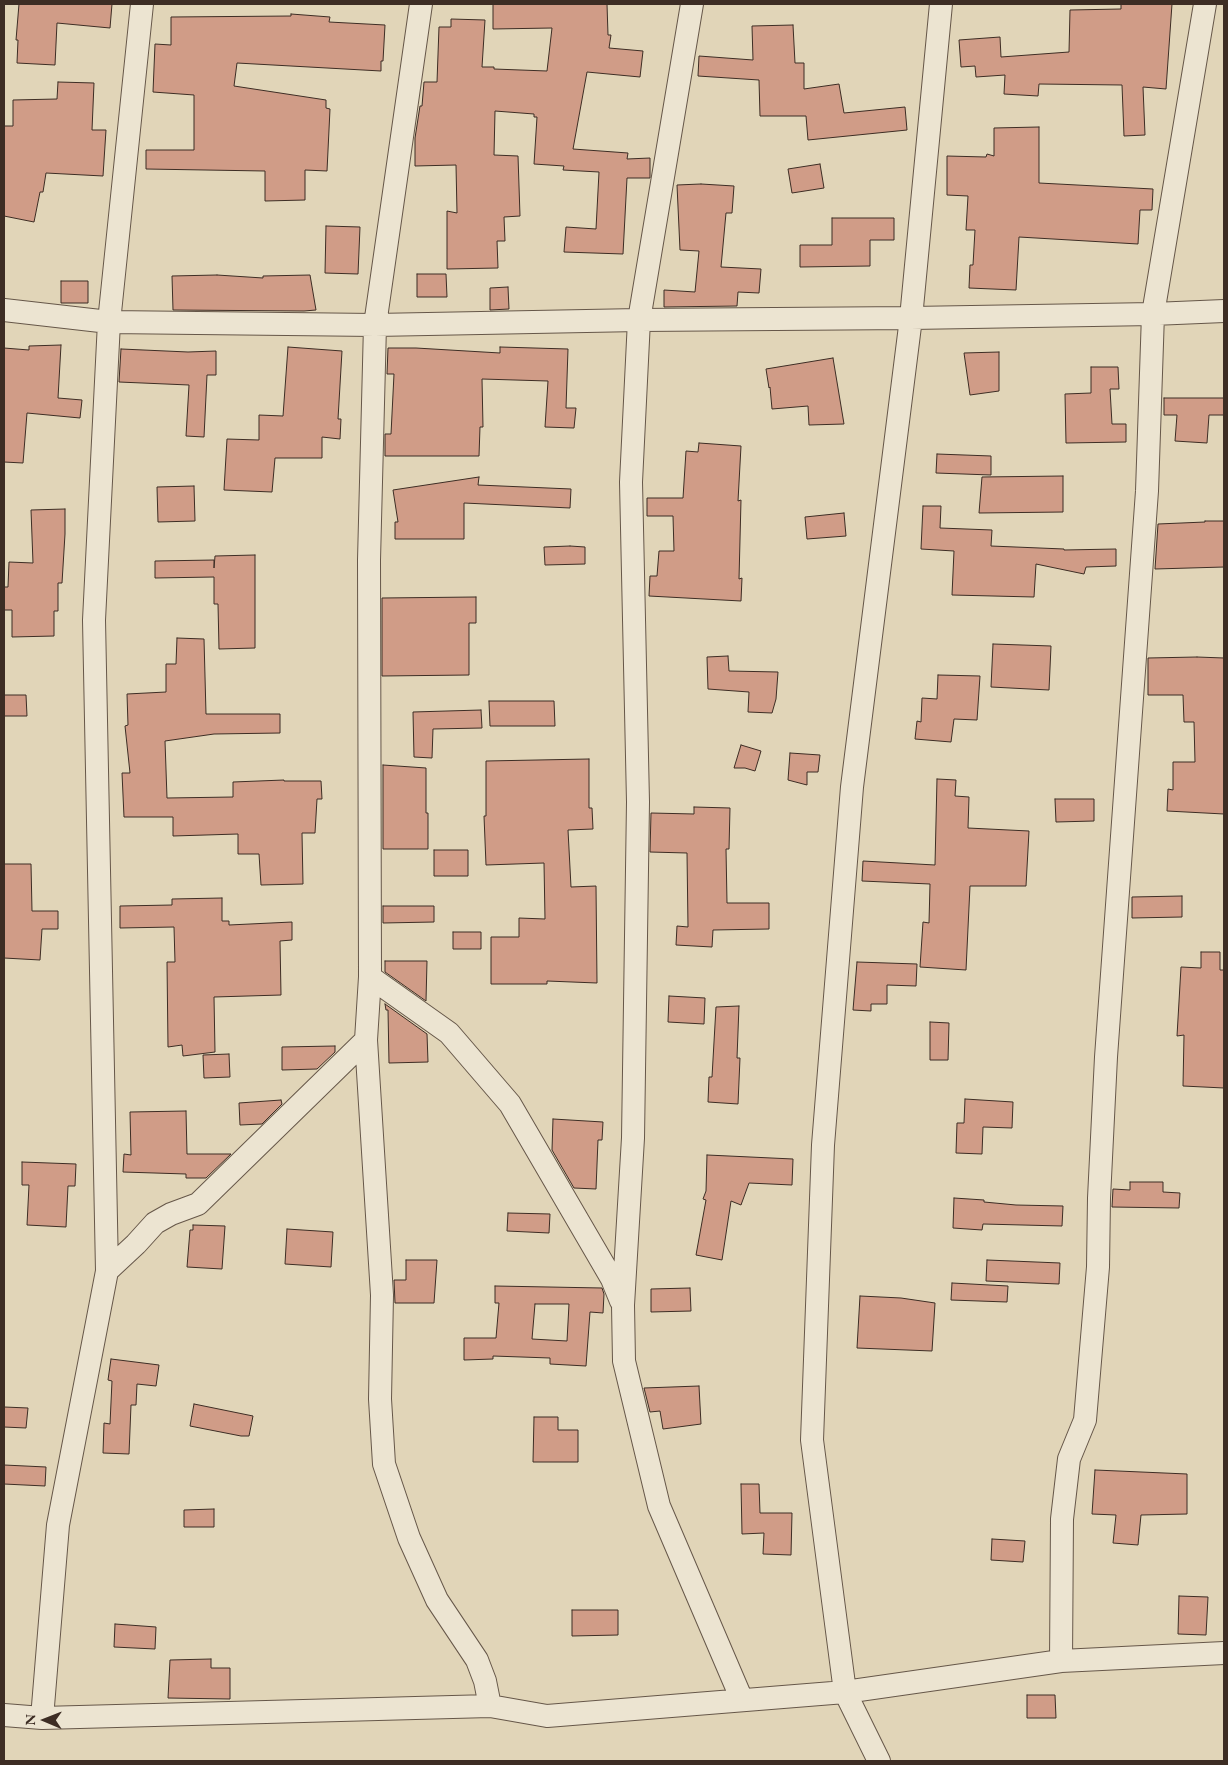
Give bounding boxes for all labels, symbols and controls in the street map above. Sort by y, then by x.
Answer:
north arrow [20,1695,70,1745]
text: N [21,1714,39,1726]

